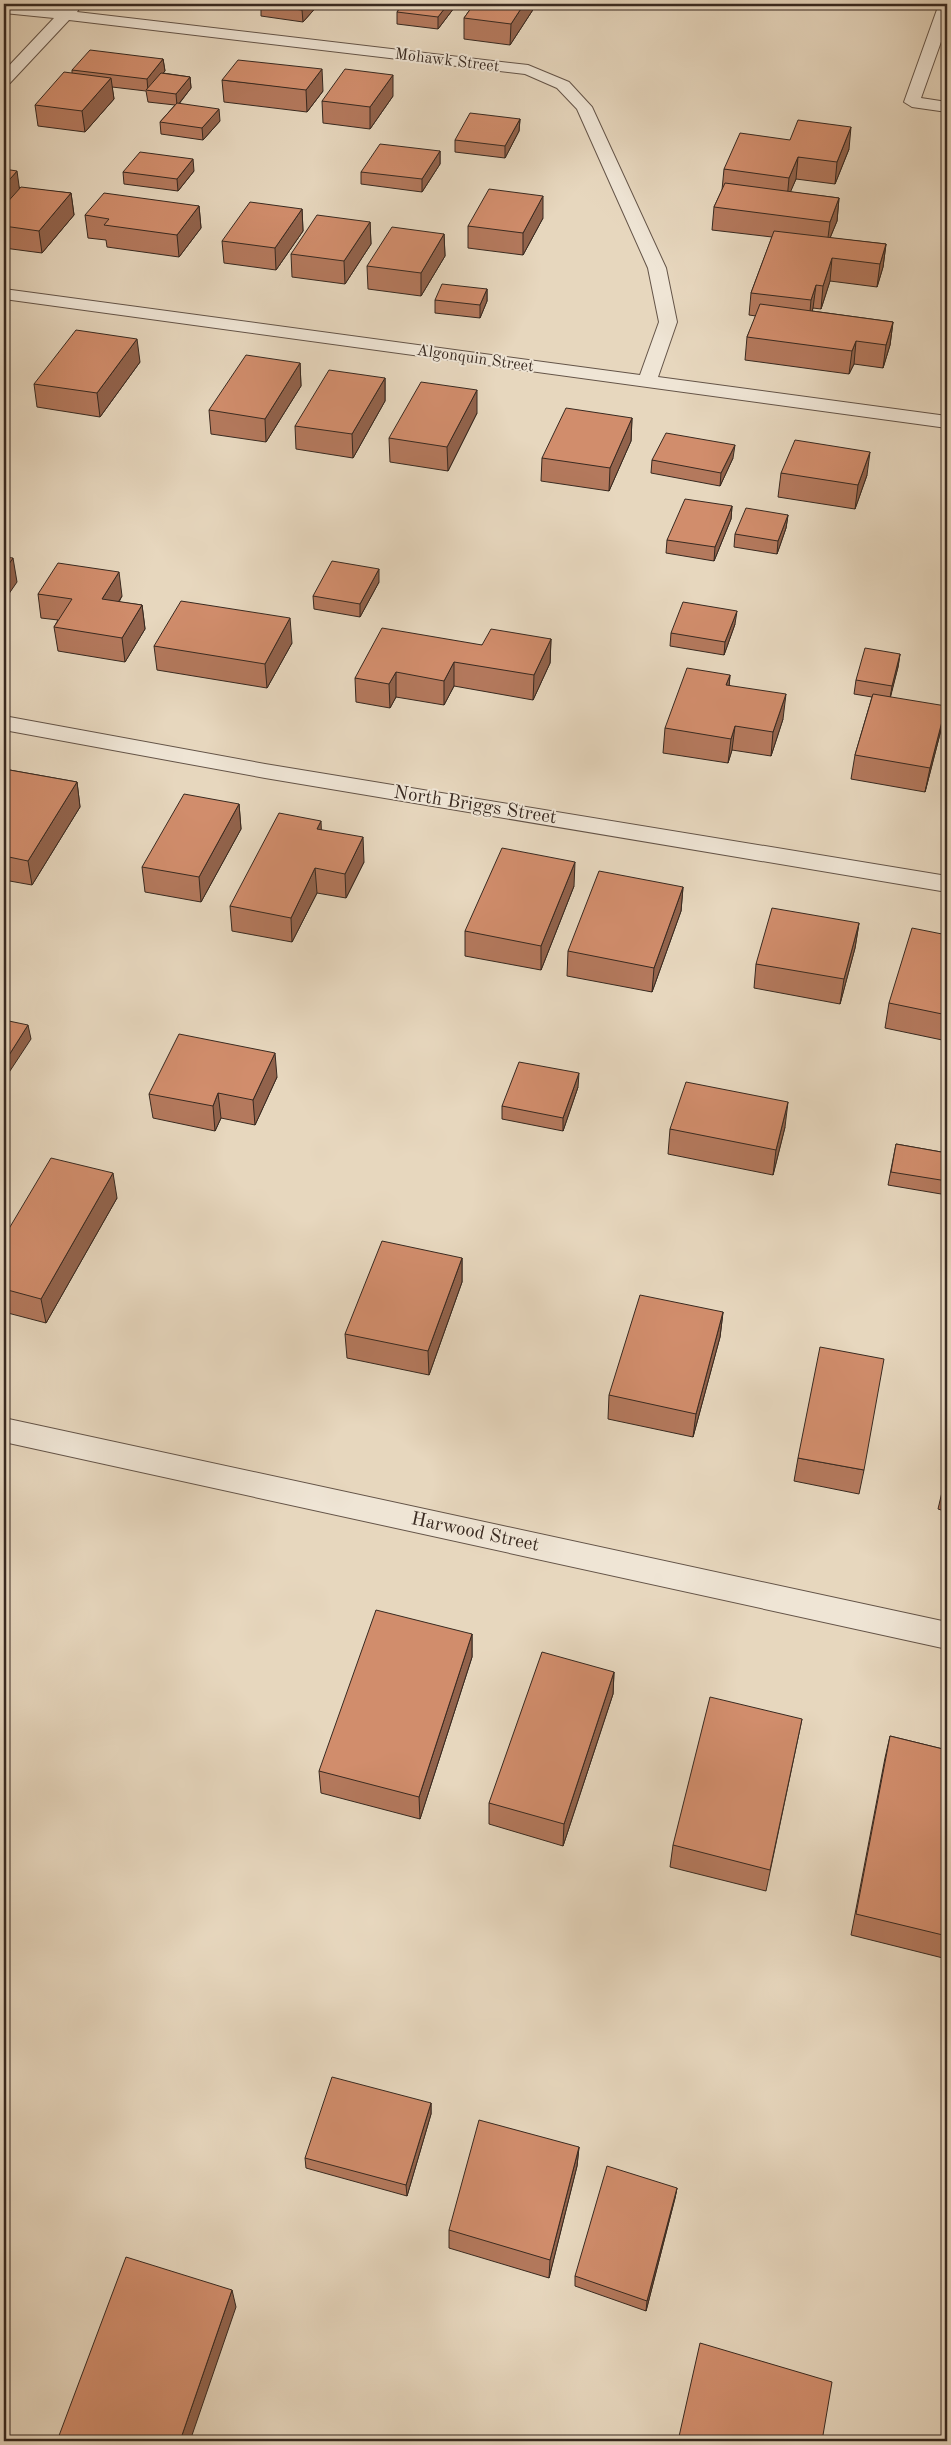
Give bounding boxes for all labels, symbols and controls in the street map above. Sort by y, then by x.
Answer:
street label: Mohawk Street [394,47,501,75]
street label: Algonquin Street [415,343,535,375]
street label: North Briggs Street [392,784,558,828]
street label: Harwood Street [409,1510,541,1556]

